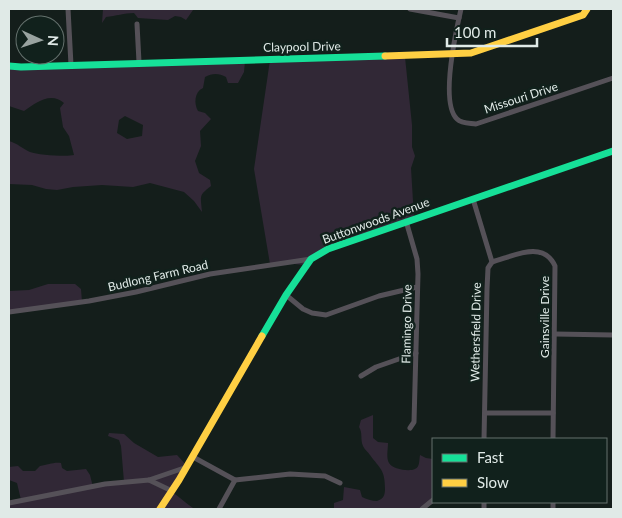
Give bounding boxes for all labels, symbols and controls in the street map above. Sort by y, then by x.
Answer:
north arrow [15,15,65,65]
scale bar [447,15,537,47]
text: 100 m [454,23,496,41]
text: N [45,35,62,47]
street label: Claypool Drive [263,38,341,55]
street label: Missouri Drive [482,79,560,117]
street label: Buttonwoods Avenue [320,194,432,247]
street label: Budlong Farm Road [106,257,210,294]
street label: Gainsville Drive [537,276,552,358]
street label: Wethersfield Drive [467,282,484,382]
street label: Flamingo Drive [398,284,415,364]
legend [432,438,607,503]
text: Fast [477,448,504,466]
text: Slow [477,473,509,491]

